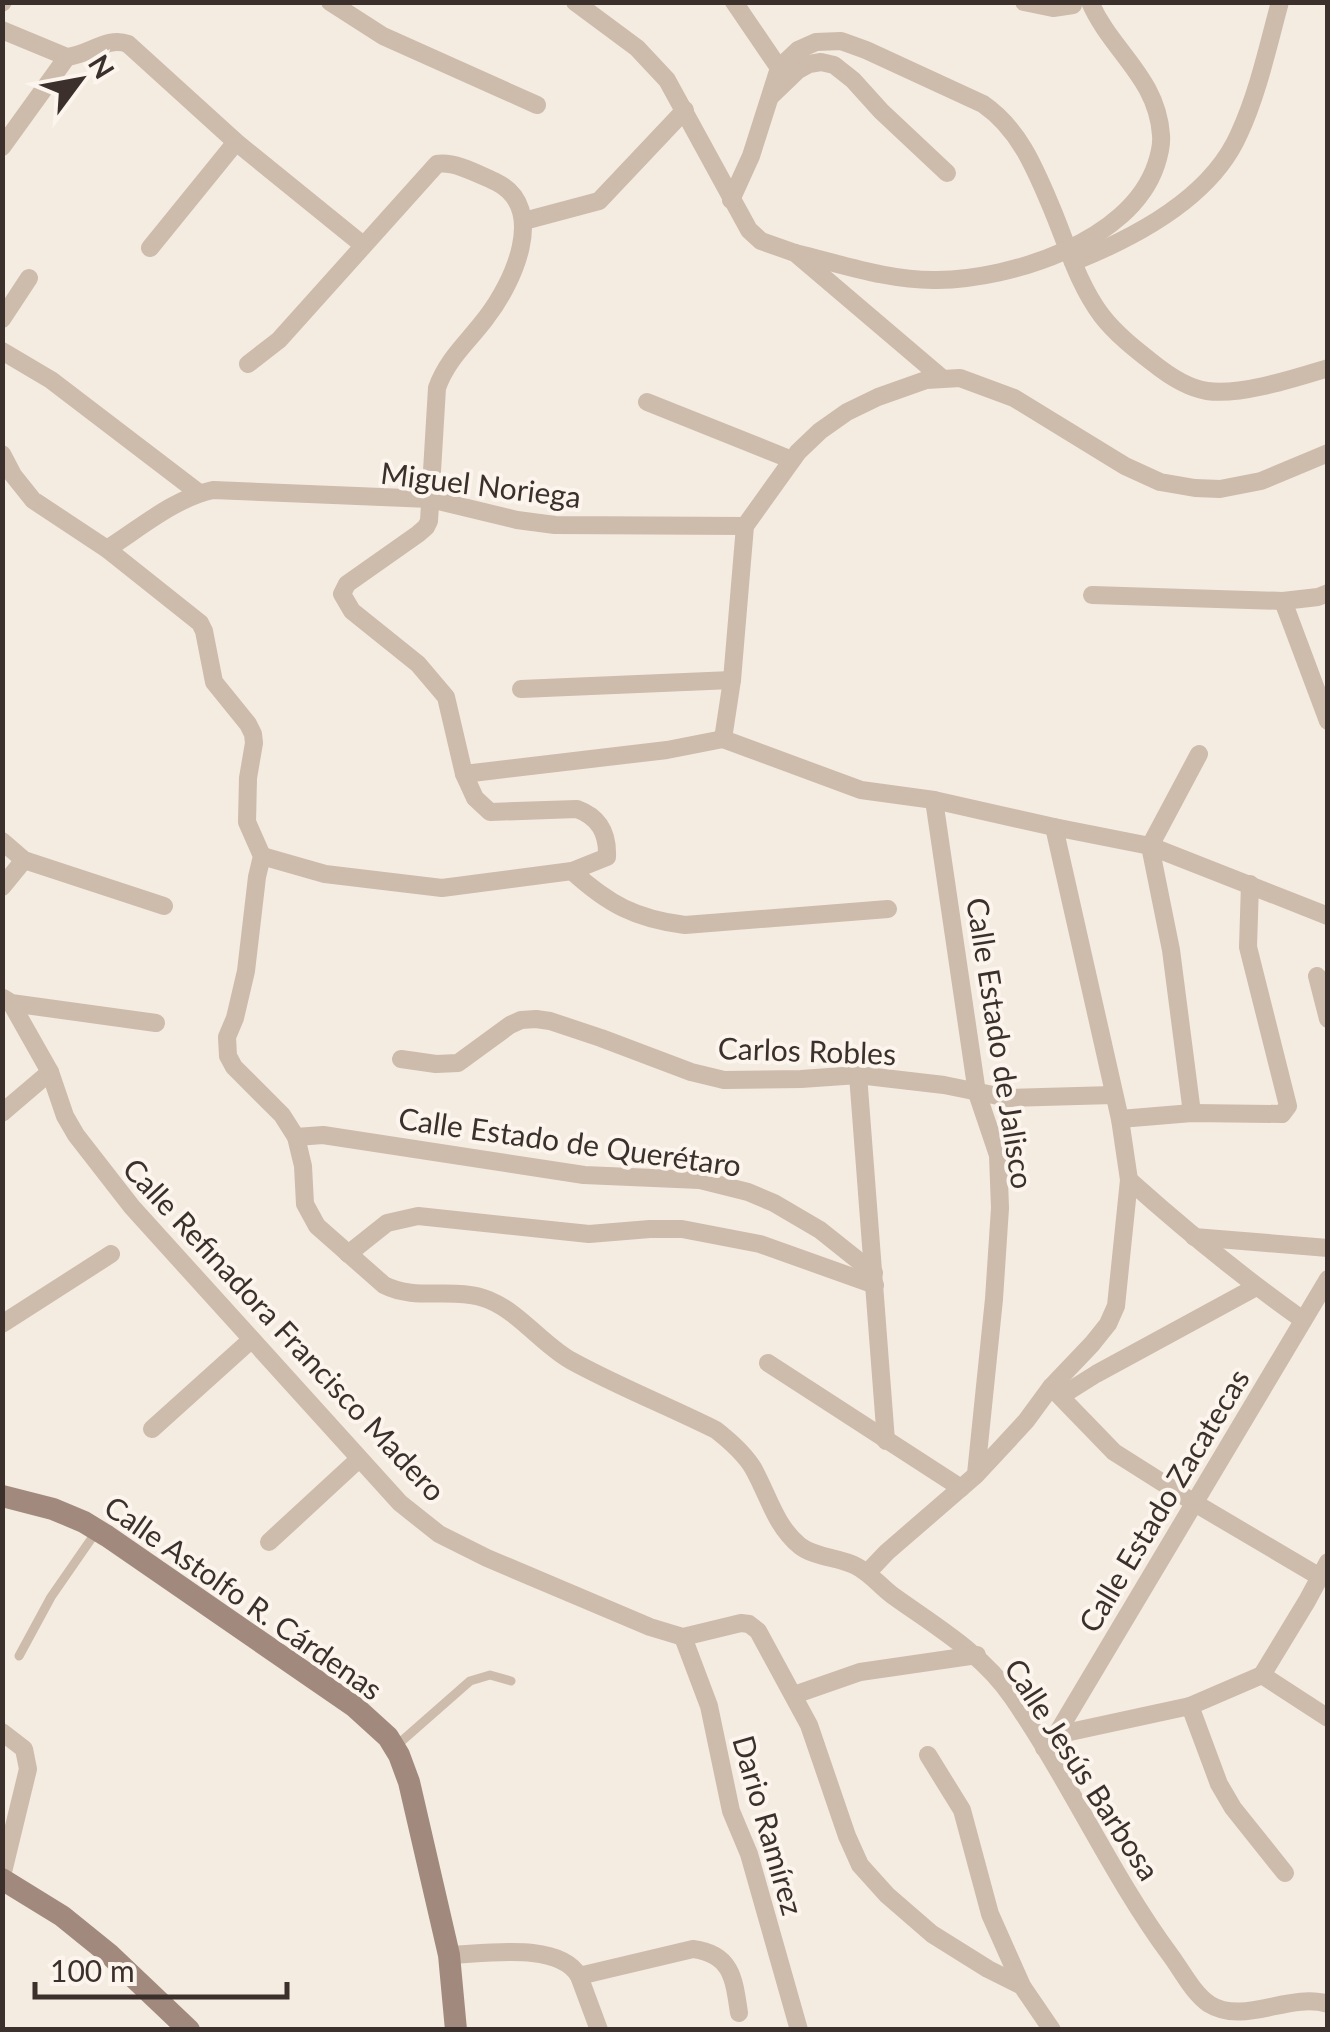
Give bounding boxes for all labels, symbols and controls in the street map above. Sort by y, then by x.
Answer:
north arrow [30,30,130,130]
text: N [82,48,122,84]
street label: Miguel Noriega [379,454,583,514]
street label: Calle Estado de Jalisco [960,895,1042,1191]
street label: Carlos Robles [717,1029,897,1071]
street label: Calle Estado de Querétaro [396,1099,744,1183]
street label: Calle Refinadora Francisco Madero [116,1150,454,1508]
street label: Calle Estado Zacatecas [1070,1362,1256,1638]
street label: Calle Astolfo R. Cárdenas [98,1487,390,1707]
street label: Calle Jesús Barbosa [998,1651,1168,1887]
street label: Dario Ramírez [726,1731,812,1919]
scale bar [35,1937,288,1999]
text: 100 m [50,1952,135,1988]

